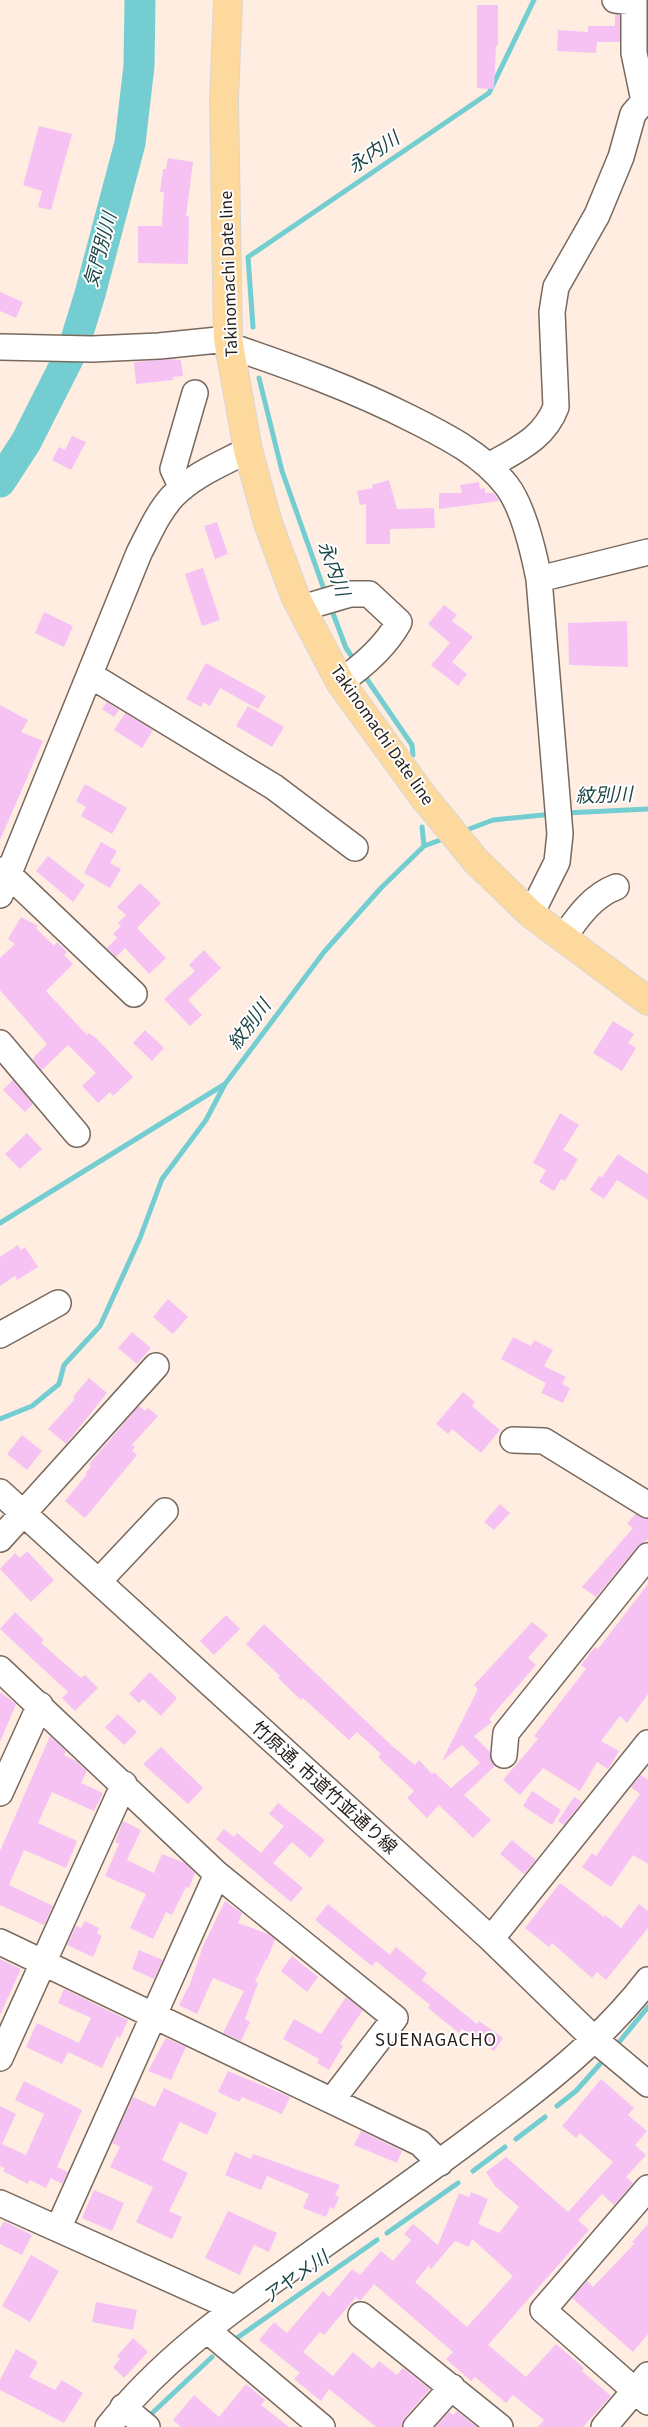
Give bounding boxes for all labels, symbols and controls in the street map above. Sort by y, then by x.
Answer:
water label: 永内川 [343,125,407,180]
street label: Takinomachi Date line [214,190,244,358]
water label: 気門別川 [78,208,124,290]
water label: 永内川 [311,538,356,602]
street label: Takinomachi Date line [324,660,440,810]
water label: 紋別川 [575,781,635,810]
water label: 紋別川 [222,993,279,1056]
street label: 竹原通, 市道竹並通り線 [246,1716,402,1860]
district label: SUENAGACHO [375,2027,497,2054]
water label: アヤメ川 [257,2244,336,2311]

